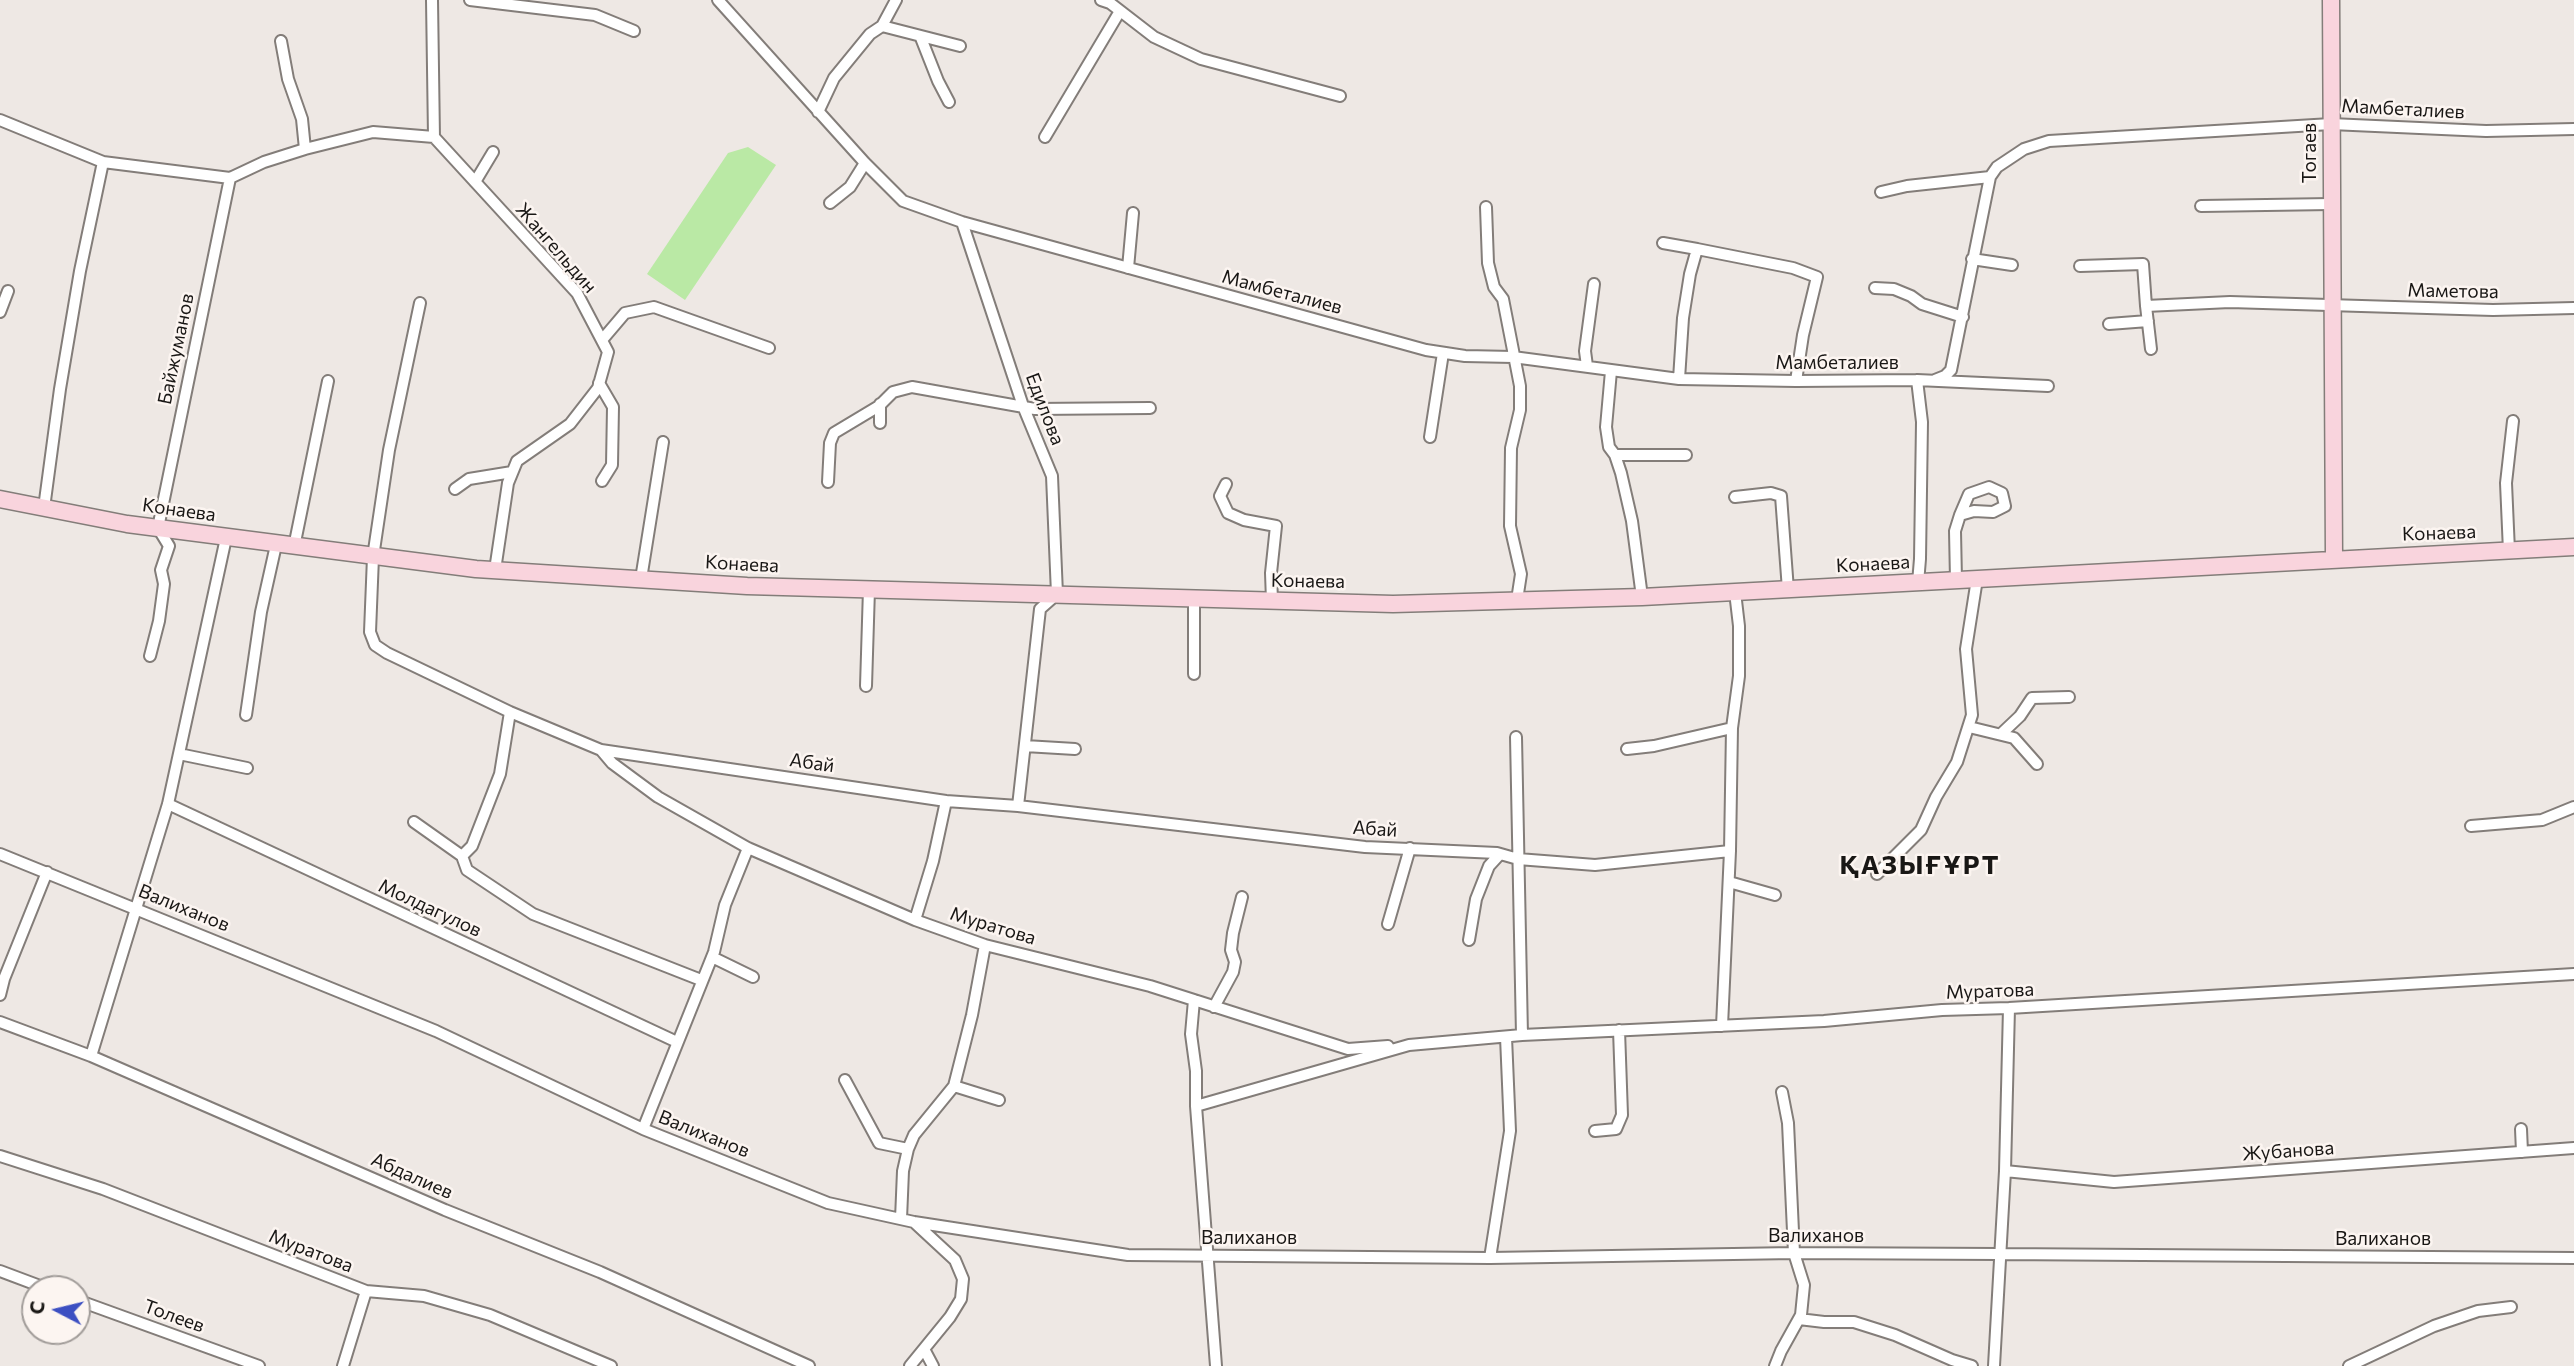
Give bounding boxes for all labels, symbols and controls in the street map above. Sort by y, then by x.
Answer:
street label: Мамбеталиев [2341,94,2465,124]
street label: Тогаев [2299,123,2321,183]
street label: Жангельдин [511,198,601,298]
street label: Мамбеталиев [1219,265,1345,319]
street label: Маметова [2407,279,2499,303]
street label: Байжуманов [153,291,199,407]
street label: Мамбеталиев [1775,352,1899,374]
street label: Едилова [1021,370,1069,448]
street label: Конаева [141,494,217,526]
street label: Конаева [2402,520,2476,546]
street label: Конаева [704,551,780,577]
street label: Конаева [1835,551,1911,577]
street label: Конаева [1271,569,1345,593]
street label: Абай [788,749,836,777]
street label: Абай [1352,816,1398,842]
district label: ҚАЗЫҒҰРТ [1841,849,1999,881]
street label: Молдагулов [375,874,485,942]
street label: Валиханов [135,879,233,937]
street label: Муратова [947,902,1039,950]
street label: Муратова [1945,978,2035,1004]
street label: Валиханов [655,1105,753,1163]
street label: Жубанова [2241,1136,2335,1166]
street label: Абдалиев [368,1148,456,1204]
street label: Муратова [266,1225,356,1277]
street label: Валиханов [1768,1225,1864,1247]
street label: Валиханов [1201,1227,1297,1249]
street label: Валиханов [2335,1228,2431,1250]
north arrow [21,1275,91,1345]
street label: Толеев [140,1295,208,1337]
text: С [24,1300,49,1315]

